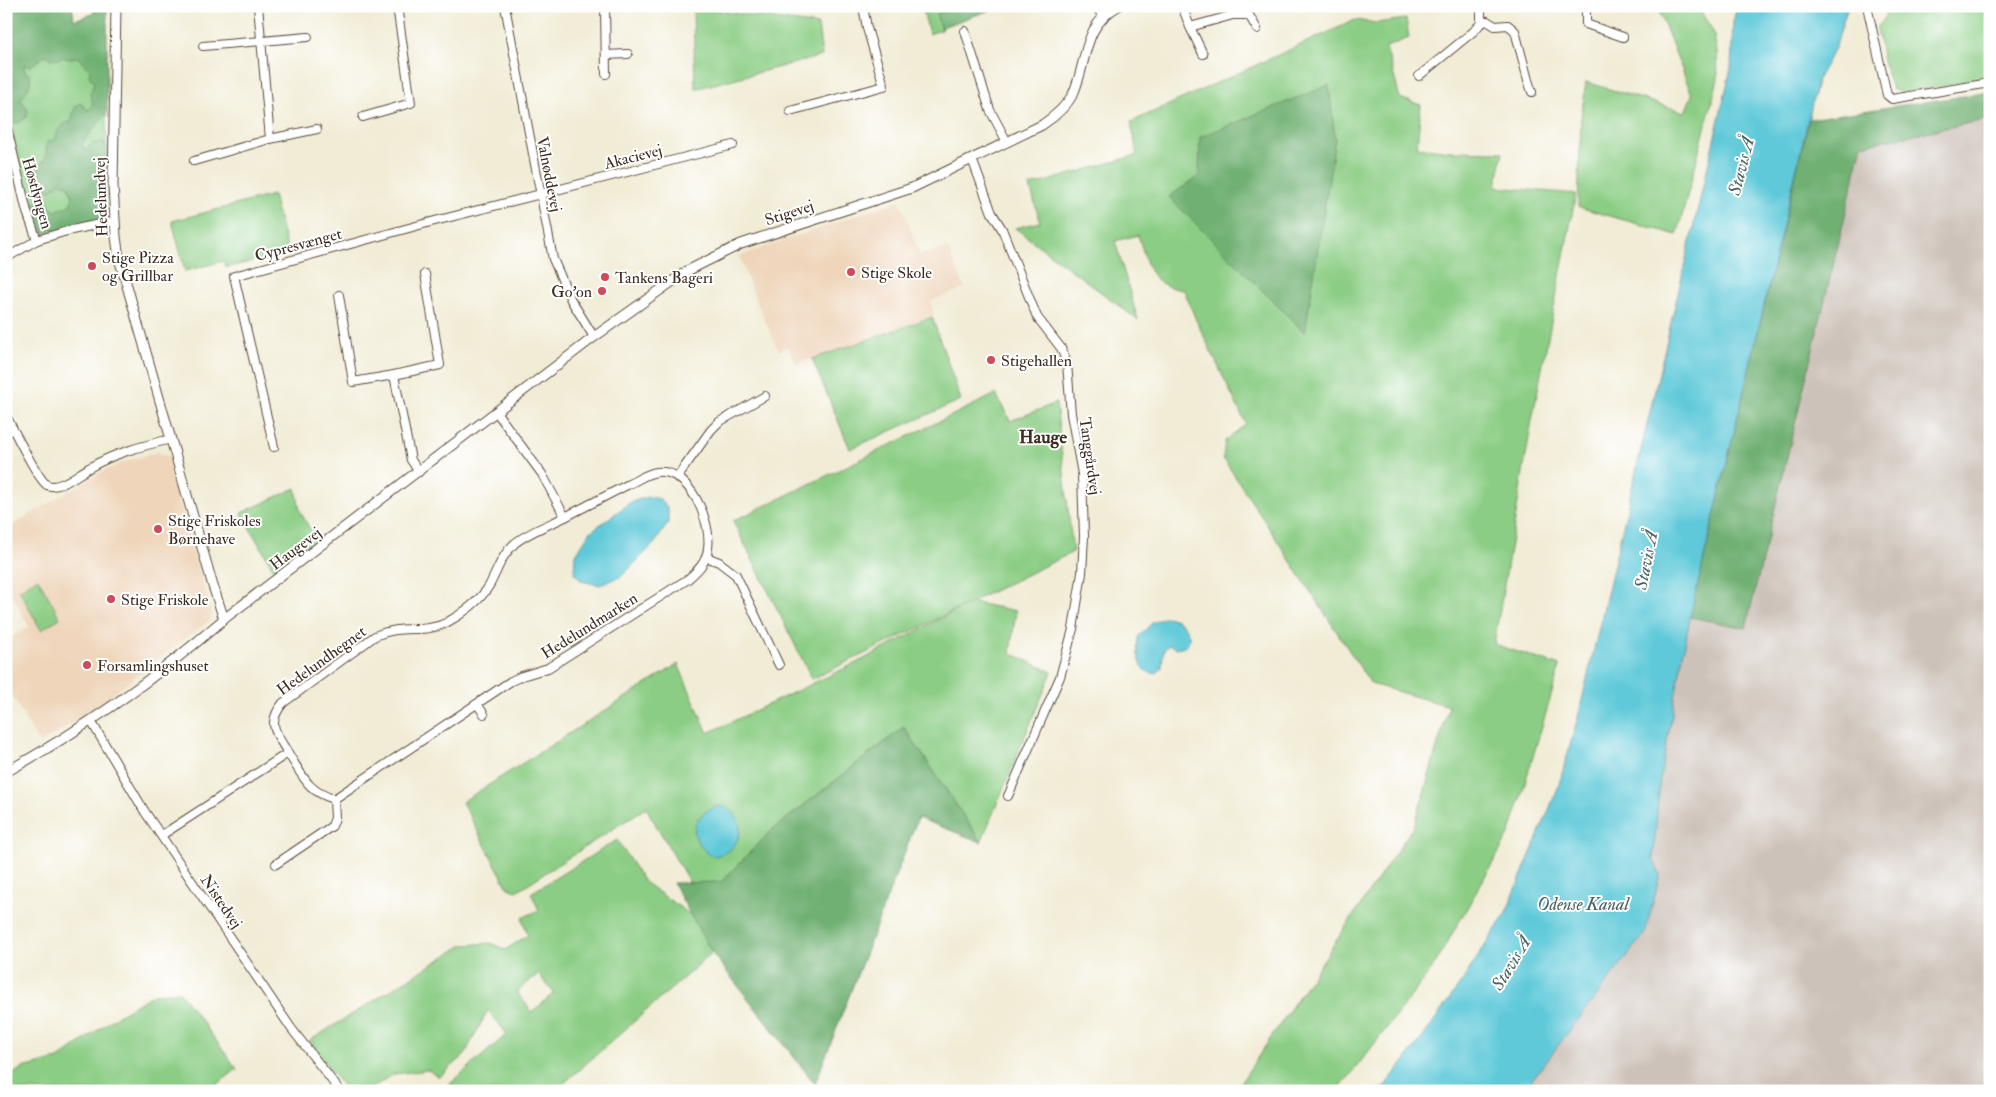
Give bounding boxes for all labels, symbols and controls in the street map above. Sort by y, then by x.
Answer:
water label: Stavis Å [1723,132,1760,199]
street label: Valnøddevej [532,135,566,213]
street label: Akacievej [601,140,664,174]
street label: Høstlyngen [17,155,57,231]
street label: Hedelundvej [90,157,112,237]
street label: Stigevej [762,196,816,230]
street label: Cypresvænget [253,224,344,267]
place label: Stige Pizza og Grillbar [102,248,174,286]
marker: Stige Pizza og Grillbar [86,260,98,272]
place label: Stige Skole [861,263,932,283]
marker: Stige Skole [845,266,857,278]
place label: Tankens Bageri [615,268,713,288]
marker: Tankens Bageri [599,271,611,283]
place label: Go'on [551,282,592,302]
marker: Go'on [596,285,608,297]
place label: Stigehallen [1001,351,1072,371]
marker: Stigehallen [985,354,997,366]
street label: Tanggårdvej [1075,416,1105,496]
district label: Hauge [1019,426,1067,449]
place label: Stige Friskoles Børnehave [168,511,261,549]
marker: Stige Friskoles Børnehave [152,523,164,535]
street label: Haugevej [266,523,325,575]
water label: Stavis Å [1629,527,1664,593]
street label: Hedelundmarken [538,588,641,663]
place label: Stige Friskole [121,590,209,610]
marker: Stige Friskole [105,593,117,605]
street label: Hedelundhegnet [273,622,370,700]
place label: Forsamlingshuset [97,656,209,676]
marker: Forsamlingshuset [81,659,93,671]
street label: Nistedvej [196,871,246,932]
water label: Odense Kanal [1537,893,1630,916]
water label: Stavis Å [1486,930,1538,996]

